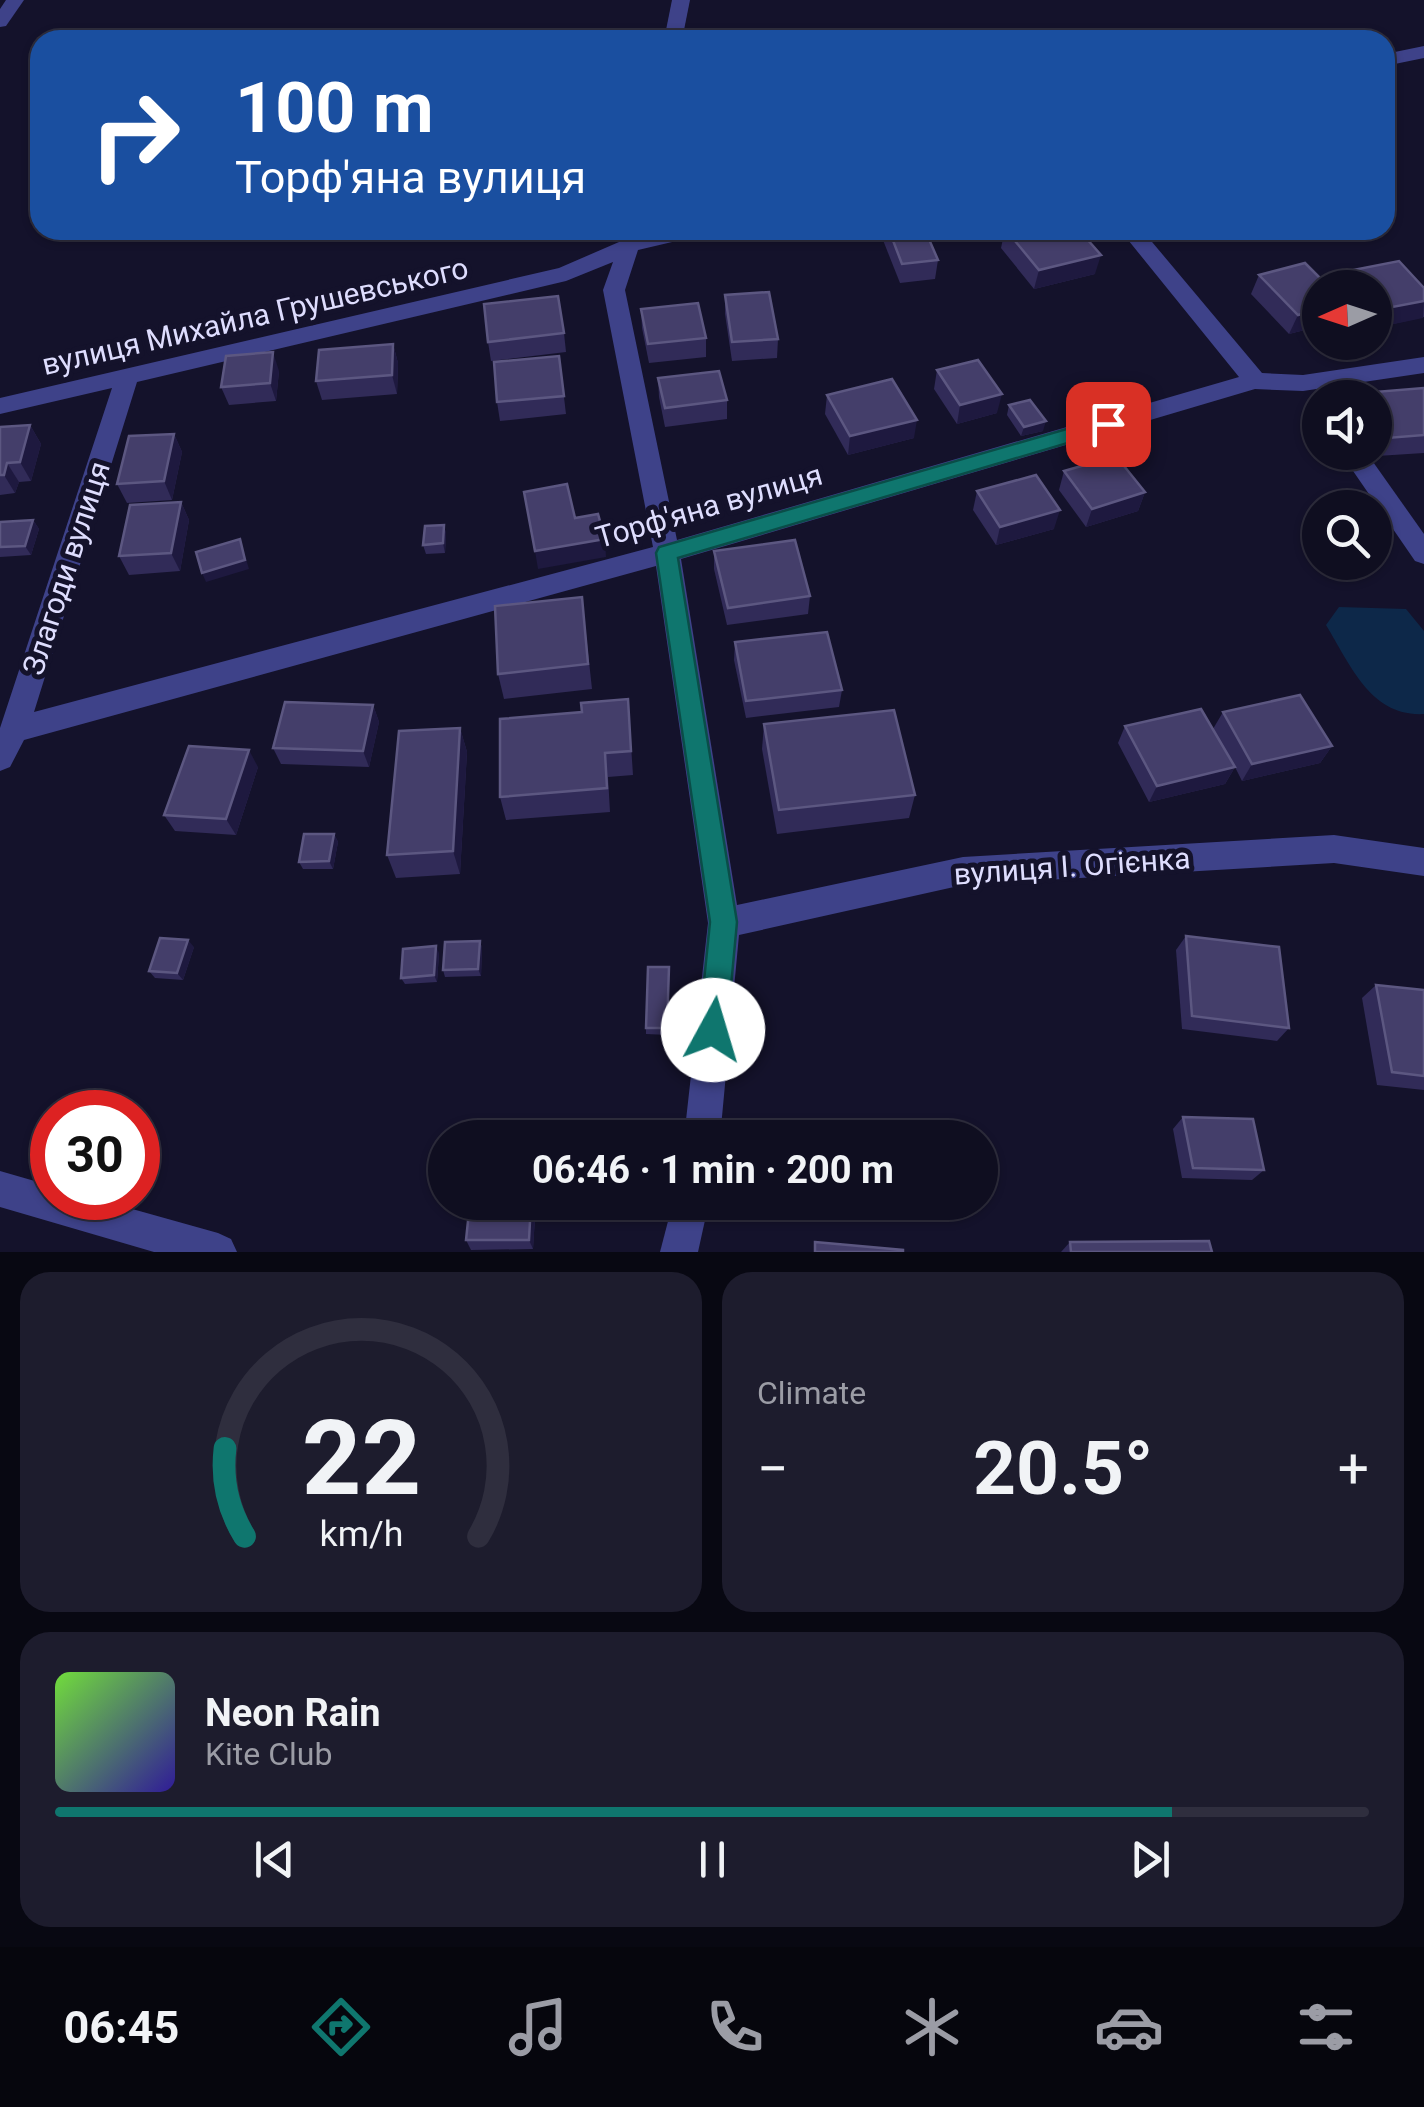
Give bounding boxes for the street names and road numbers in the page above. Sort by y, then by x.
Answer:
street label: вулиця Михайла Грушевського [38,250,472,382]
street label: Злагоди вулиця [15,457,117,679]
street label: Торф'яна вулиця [592,457,826,555]
street label: вулиця І. Огієнка [952,840,1192,892]

